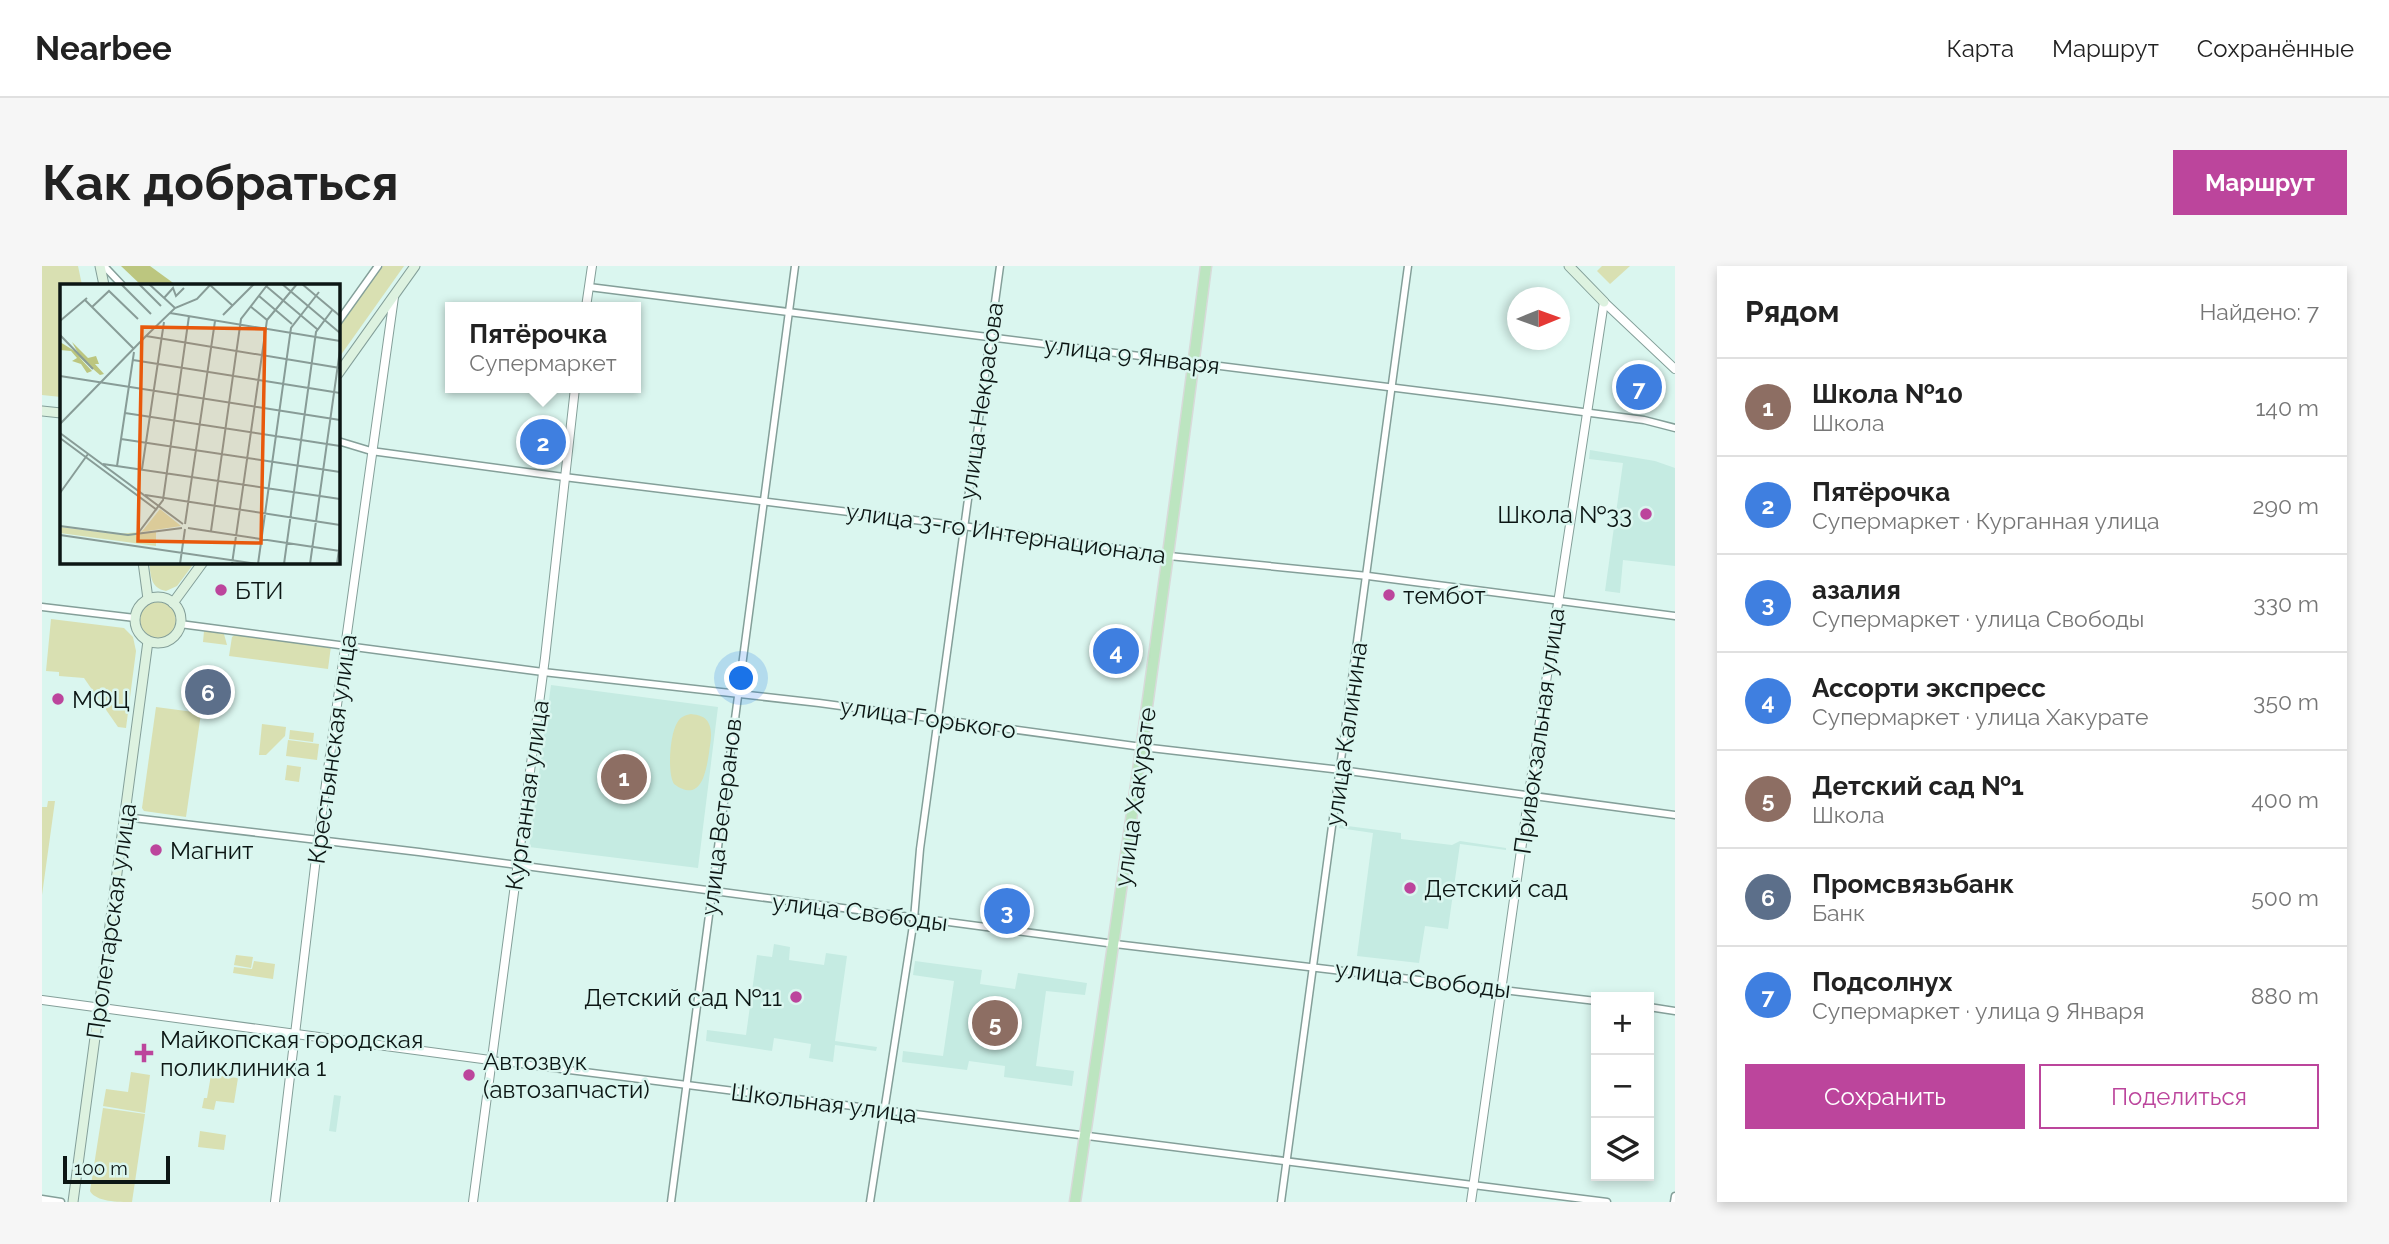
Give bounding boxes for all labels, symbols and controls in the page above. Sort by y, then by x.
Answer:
text: Nearbee [35,29,172,68]
text: Карта [1946,34,2014,63]
text: Маршрут [2052,34,2159,63]
text: Сохранённые [2197,34,2354,63]
button: Маршрут [2173,150,2347,215]
text: Как добраться [42,154,399,211]
inset map [60,284,340,564]
north arrow [1507,287,1570,350]
text: Рядом [1745,294,1839,329]
text: Найдено: 7 [2200,298,2319,325]
street label: улица Некрасова [953,300,1009,502]
popup [445,302,641,393]
text: Пятёрочка [469,319,607,349]
street label: улица 9 Января [1043,330,1221,380]
text: Супермаркет [469,349,617,376]
pin: 7 [1616,361,1662,413]
text: Школа №10 [1812,379,1963,409]
text: 1 [1762,394,1774,421]
text: 140 m [2256,394,2319,421]
text: Школа [1812,409,1885,436]
pin: 2 [520,416,566,468]
text: Пятёрочка [1812,477,1950,507]
text: 2 [1762,492,1774,519]
text: 290 m [2252,492,2319,519]
street label: улица 3-го Интернационала [844,496,1168,570]
place label: Школа №33 [1497,500,1632,529]
marker: Школа №33 [1638,506,1654,522]
text: Супермаркет · Курганная улица [1812,507,2160,534]
text: азалия [1812,575,1901,605]
place label: БТИ [235,576,284,605]
place label: тембот [1403,581,1486,610]
marker: БТИ [213,582,229,598]
marker: тембот [1381,587,1397,603]
text: 3 [1762,590,1774,617]
text: 330 m [2253,590,2319,617]
text: Супермаркет · улица Свободы [1812,605,2144,632]
street label: Привокзальная улица [1507,606,1571,856]
pin: 4 [1093,625,1139,677]
street label: Крестьянская улица [302,632,362,866]
street label: улица Калинина [1319,640,1373,828]
your location [724,661,758,695]
pin: 6 [185,666,231,718]
text: Ассорти экспресс [1812,673,2046,703]
place label: МФЦ [72,685,130,714]
text: 4 [1761,688,1775,715]
text: 350 m [2253,688,2319,715]
marker: МФЦ [50,691,66,707]
street label: улица Горького [838,691,1018,745]
street label: Курганная улица [499,698,555,892]
text: Супермаркет · улица Хакурате [1812,703,2148,730]
street label: улица Хакурате [1108,705,1162,889]
street label: улица Ветеранов [695,717,747,917]
pin: 1 [601,751,647,803]
text: Детский сад №1 [1812,771,2024,801]
text: 5 [1762,786,1774,813]
text: 400 m [2251,786,2319,813]
street label: Пролетарская улица [80,801,142,1041]
text: Школа [1812,801,1885,828]
place label: Магнит [170,836,254,865]
marker: Магнит [148,842,164,858]
text: Промсвязьбанк [1812,869,2014,899]
place label: Детский сад [1424,874,1568,903]
marker: Детский сад [1402,880,1418,896]
text: 6 [1761,884,1775,911]
text: 500 m [2251,884,2319,911]
pin: 3 [984,885,1030,937]
street label: улица Свободы [771,887,949,937]
text: Банк [1812,899,1865,926]
street label: улица Свободы [1334,954,1512,1004]
text: Подсолнух [1812,967,1952,997]
text: 7 [1762,982,1774,1009]
text: 880 m [2251,982,2319,1009]
place label: Детский сад №11 [584,983,782,1012]
marker: Детский сад №11 [788,989,804,1005]
map controls [1591,992,1654,1181]
button: + [1591,992,1654,1055]
pin: 5 [972,997,1018,1049]
text: Супермаркет · улица 9 Января [1812,997,2144,1024]
place label: Майкопская городская поликлиника 1 [160,1025,423,1082]
marker: Майкопская городская поликлиника 1 [134,1043,154,1063]
place label: Автозвук (автозапчасти) [483,1047,650,1104]
button: − [1591,1055,1654,1118]
button: Сохранить [1745,1064,2025,1129]
button: Поделиться [2039,1064,2319,1129]
marker: Автозвук (автозапчасти) [461,1067,477,1083]
street label: Школьная улица [729,1077,919,1129]
button: layers [1591,1118,1654,1181]
scale bar [63,1153,170,1185]
text: 100 m [74,1157,128,1179]

